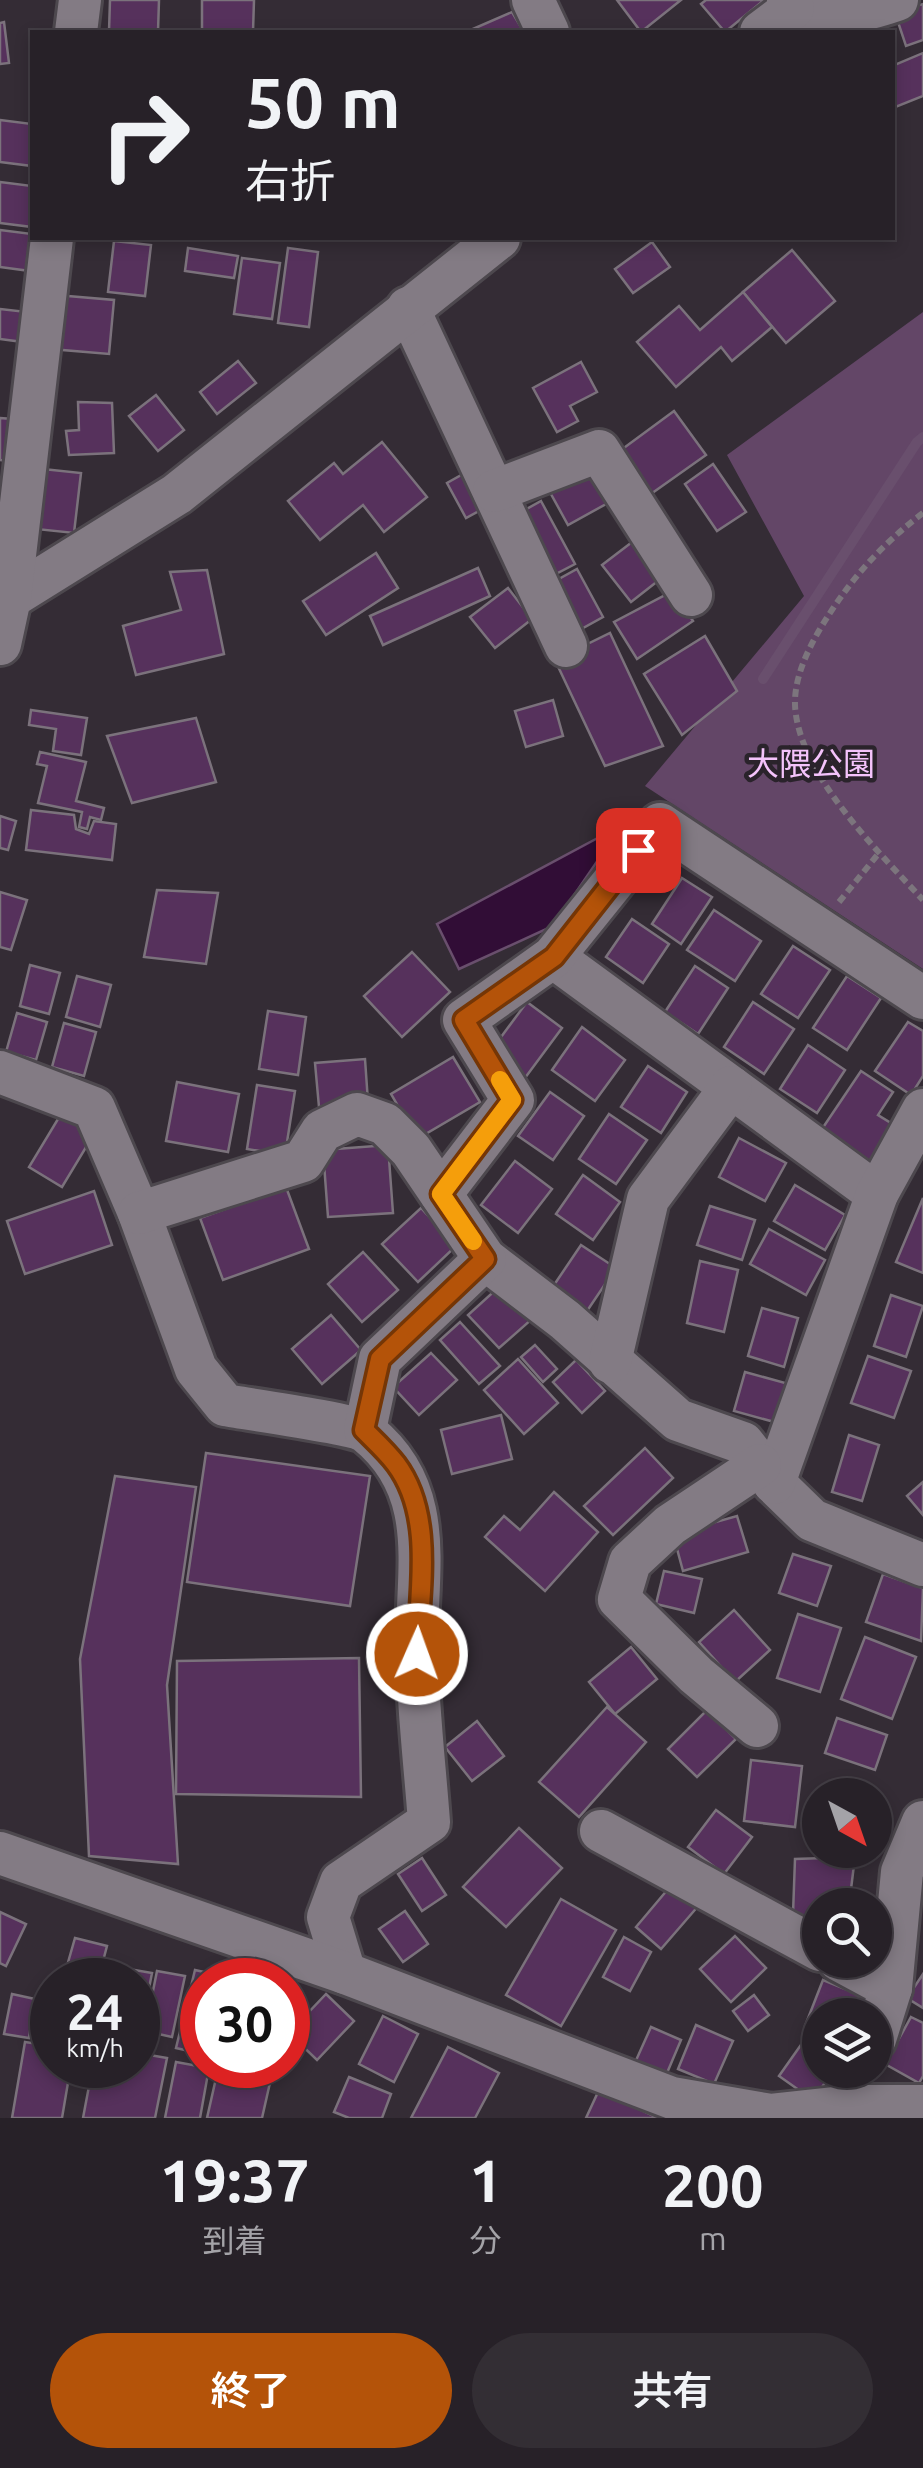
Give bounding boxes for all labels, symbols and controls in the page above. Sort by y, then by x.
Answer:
text: 50 m [245,63,401,141]
icon: right [80,70,210,200]
text: 右折 [245,155,335,206]
park label: 大隈公園 [747,745,875,781]
pin [596,808,681,893]
icon: arrive [611,823,666,878]
position arrow [365,1602,469,1706]
north arrow [802,1778,892,1868]
map controls [802,1778,892,2088]
button: search [802,1888,892,1978]
speed limit sign: 30 [180,1958,310,2088]
text: 24 [67,1983,123,2039]
button: layers [802,1998,892,2088]
text: km/h [66,2034,124,2062]
text: 19:37 [159,2146,310,2213]
text: 1 [469,2146,503,2213]
text: 200 [662,2151,764,2218]
text: m [699,2220,727,2256]
text: 到着 [202,2222,266,2258]
text: 分 [470,2222,502,2258]
button: 終了 [50,2333,452,2448]
button: 共有 [472,2333,873,2448]

